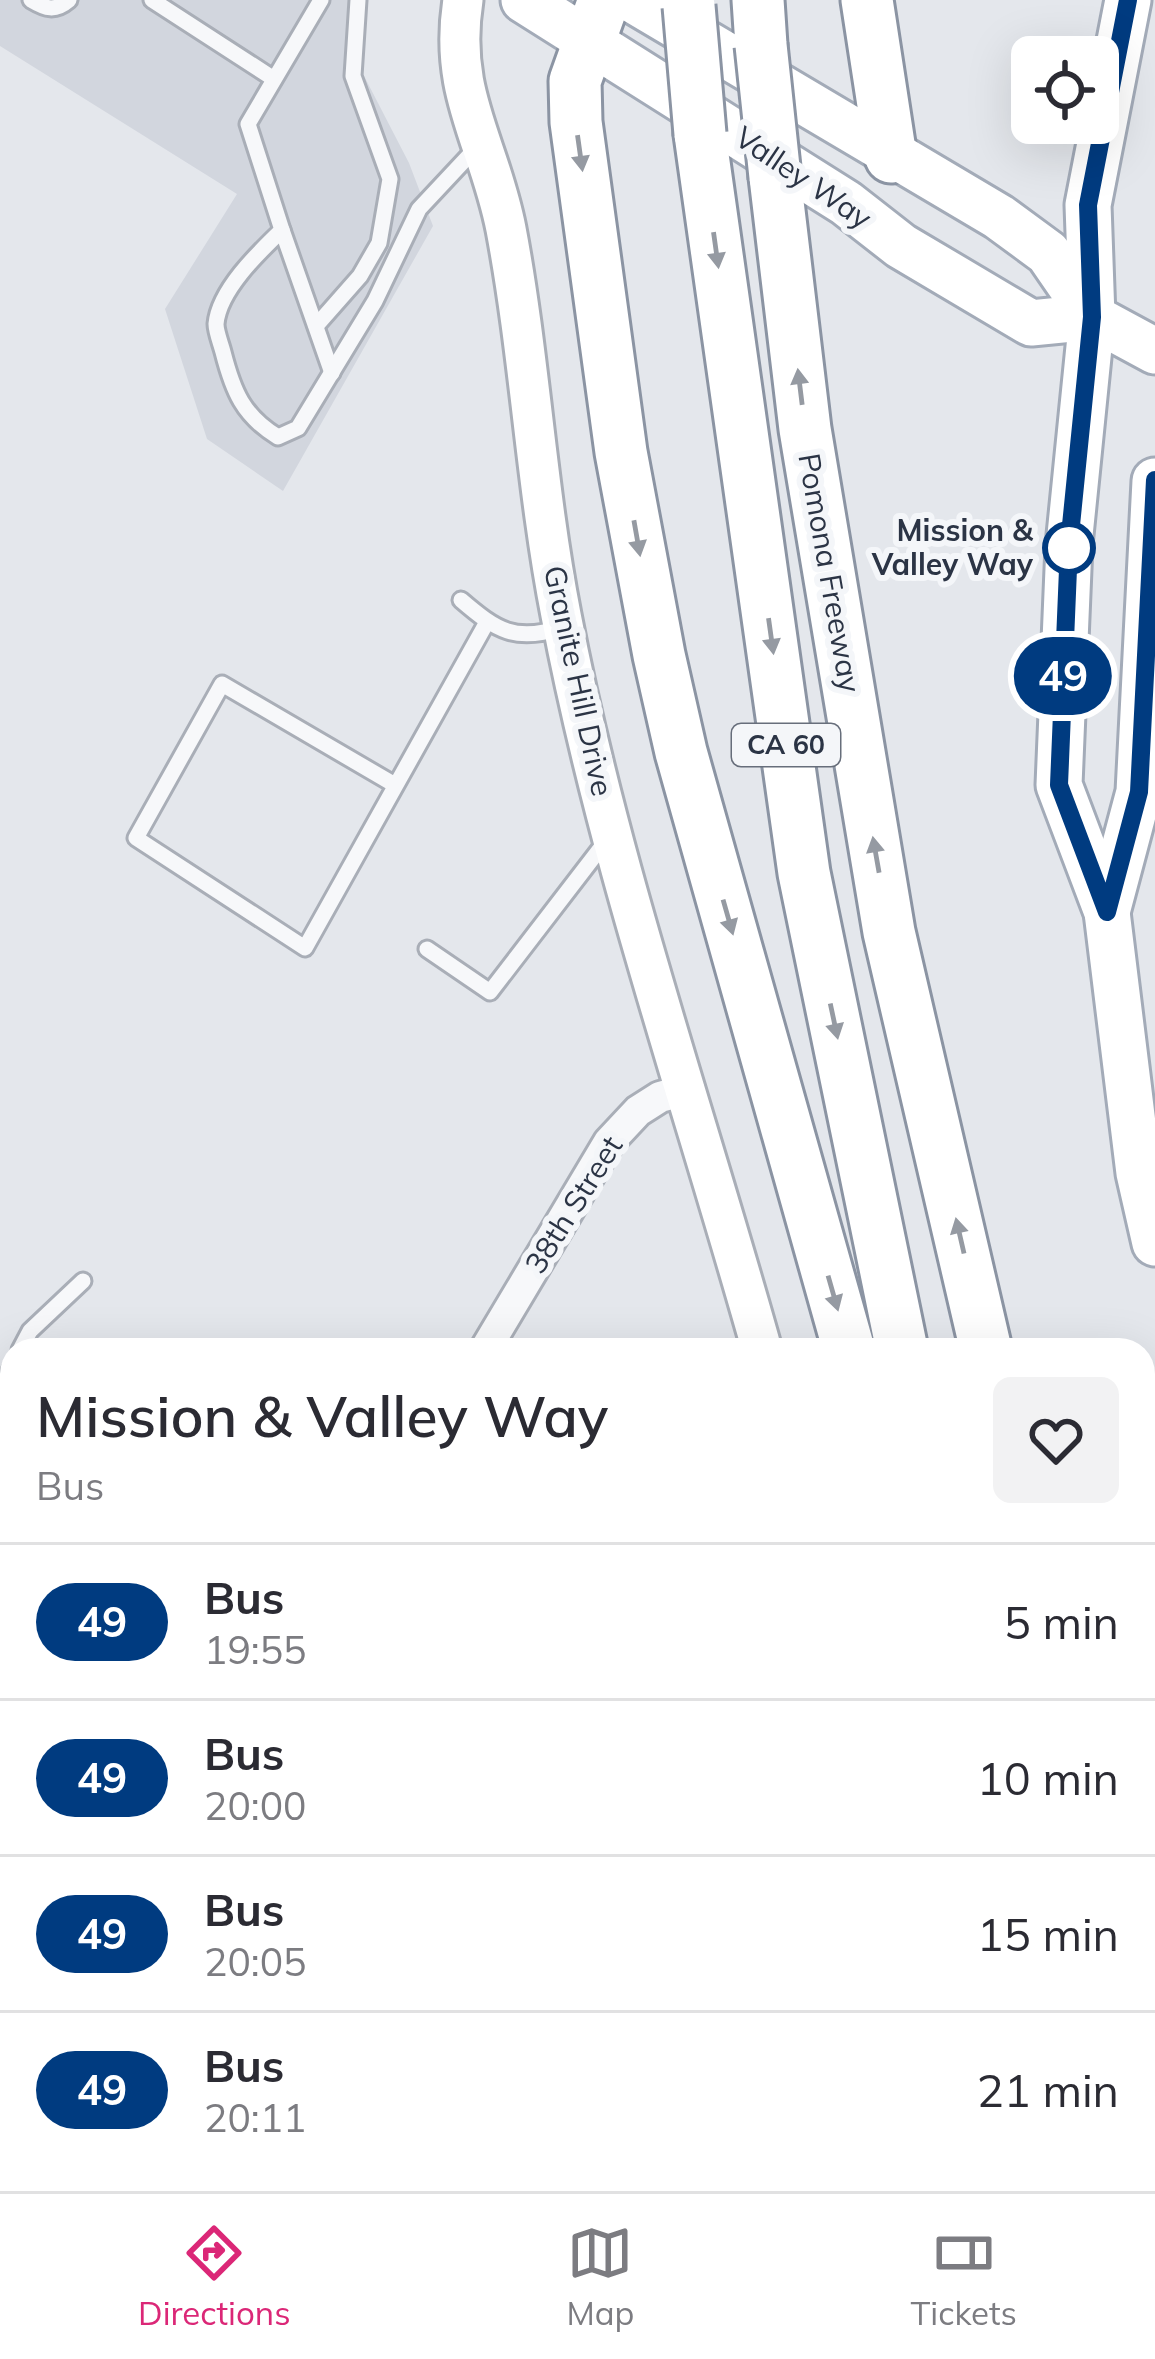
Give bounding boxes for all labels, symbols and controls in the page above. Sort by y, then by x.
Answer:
map controls [1011,36,1119,144]
button: locate [1011,36,1119,144]
street label: Valley Way [728,118,879,237]
one-way arrow [571,134,590,172]
one-way arrow [707,232,726,269]
one-way arrow [790,368,809,406]
street label: Pomona Freeway [790,450,870,695]
place label: Mission & Valley Way [871,511,1034,583]
one-way arrow [628,520,646,558]
marker: Mission & Valley Way [1044,523,1094,573]
street label: Granite Hill Drive [536,562,622,799]
one-way arrow [762,618,781,656]
line badge: 49 [1009,637,1117,715]
text: 49 [1038,649,1088,702]
road number: CA 60 [732,724,840,766]
one-way arrow [867,836,886,873]
one-way arrow [720,899,739,936]
one-way arrow [826,1003,845,1040]
street label: 38th Street [516,1129,630,1280]
one-way arrow [949,1217,968,1254]
one-way arrow [825,1274,844,1311]
button: heart [993,1377,1119,1503]
text: Mission & Valley Way [36,1380,608,1451]
text: Bus [36,1461,104,1510]
text: Bus [204,1569,284,1625]
text: 5 min [1004,1594,1119,1650]
text: 49 [77,1595,127,1648]
text: 19:55 [204,1625,307,1674]
text: Bus [204,1725,284,1781]
text: 10 min [977,1750,1119,1806]
text: 49 [77,1751,127,1804]
text: 20:00 [204,1781,307,1830]
text: Bus [204,1881,284,1937]
text: 15 min [977,1906,1119,1962]
text: 49 [77,1907,127,1960]
text: 20:05 [204,1937,307,1986]
text: Bus [204,2037,284,2093]
text: 21 min [977,2062,1119,2118]
text: 49 [77,2063,127,2116]
text: 20:11 [204,2093,307,2142]
tab: Directions [138,2220,291,2333]
tab: Map [567,2220,634,2333]
tab: Tickets [910,2220,1017,2333]

